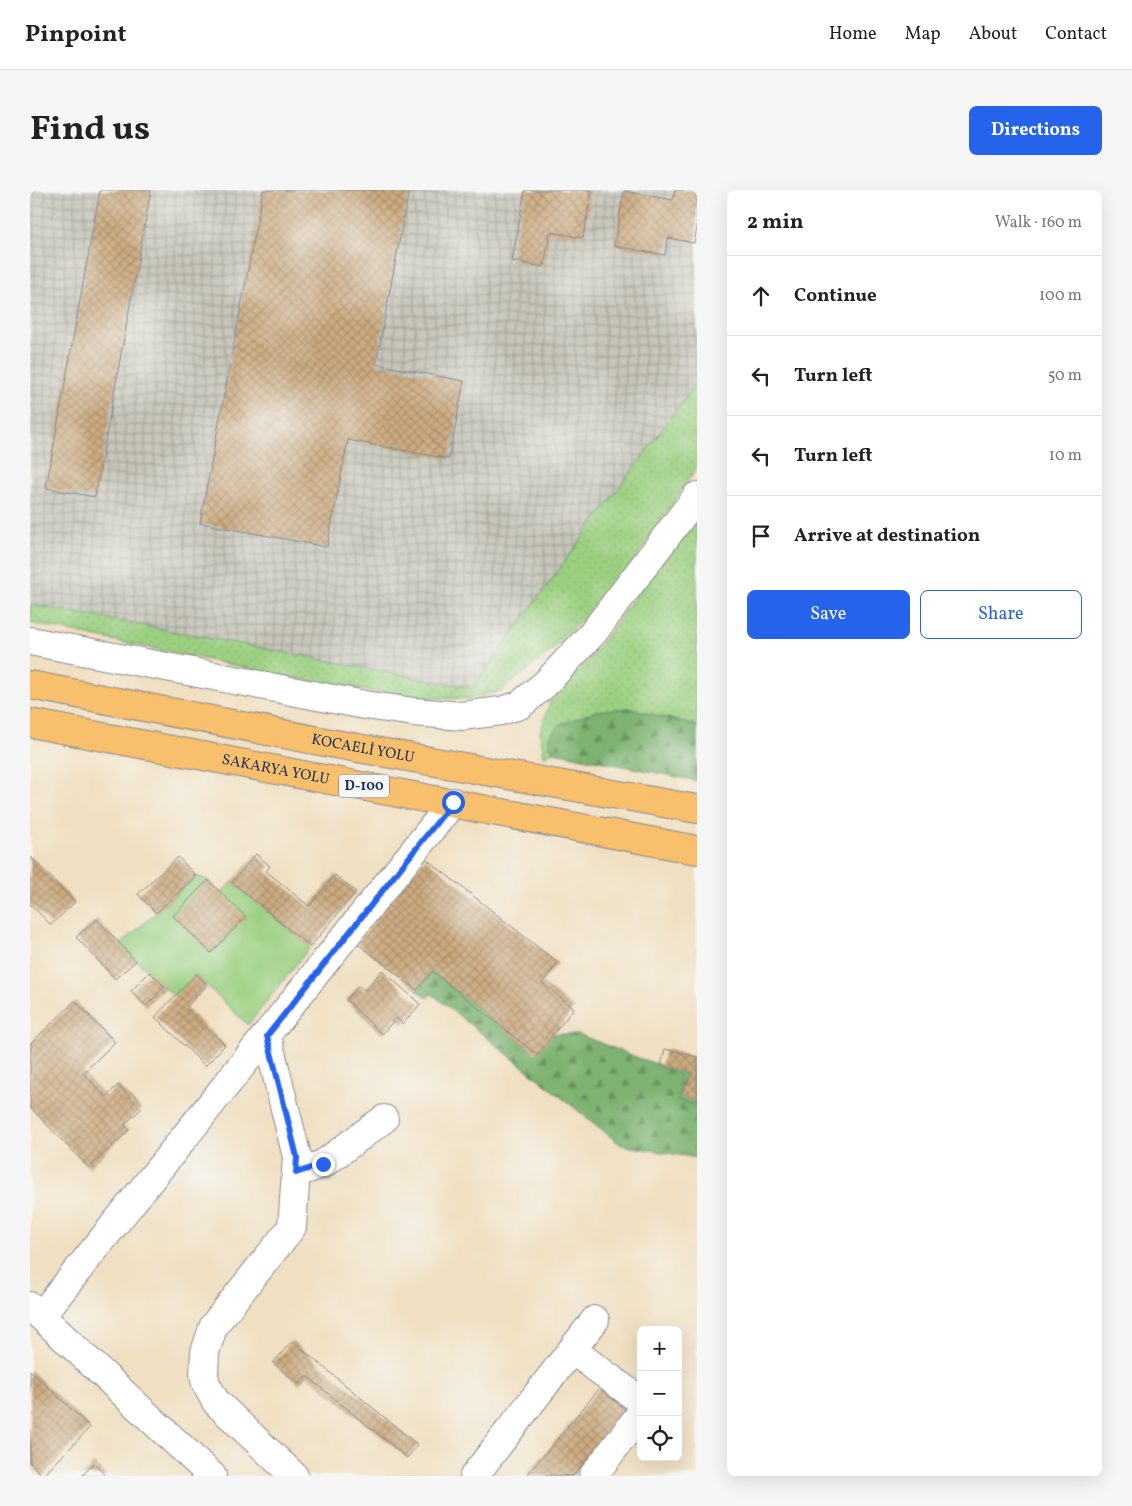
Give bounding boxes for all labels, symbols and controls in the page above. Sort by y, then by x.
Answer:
text: Pinpoint [25,18,127,52]
text: Home [829,22,877,47]
text: Map [905,22,941,47]
text: About [969,22,1017,47]
text: Contact [1045,22,1107,47]
text: Find us [30,106,150,154]
button: Directions [969,106,1102,155]
text: 2 min [747,208,804,237]
text: Walk · 160 m [995,212,1082,234]
icon: ahead [747,282,775,310]
text: Continue [794,283,877,309]
text: 100 m [1039,285,1082,307]
icon: left [747,362,775,390]
text: Turn left [794,363,873,389]
text: 50 m [1048,365,1082,387]
icon: left [747,442,775,470]
text: Turn left [794,443,873,469]
text: 10 m [1049,445,1082,467]
icon: arrive [747,522,775,550]
text: Arrive at destination [794,523,980,549]
button: Save [747,590,910,639]
button: Share [920,590,1082,639]
street label: KOCAELİ YOLU [310,729,416,768]
street label: SAKARYA YOLU [220,749,331,790]
road number: D-100 [339,774,389,798]
route start [442,791,465,814]
route end [312,1153,335,1176]
map controls [637,1326,682,1461]
button: + [637,1326,682,1371]
button: − [637,1371,682,1416]
button: locate [637,1416,682,1461]

